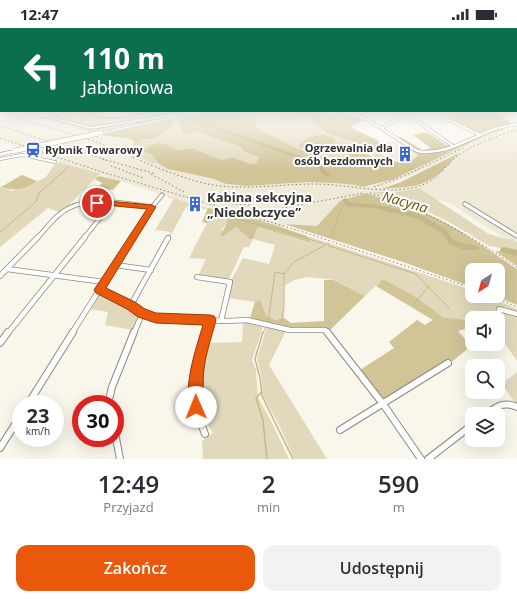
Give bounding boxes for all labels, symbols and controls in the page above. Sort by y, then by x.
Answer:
text: 12:47 [20,4,59,24]
text: 110 m [82,39,165,77]
icon: left [16,44,68,96]
text: Jabłoniowa [82,75,174,99]
place label: Ogrzewalnia dla osób bezdomnych [294,140,393,168]
station icon: Rybnik Towarowy [24,141,42,159]
place label: Rybnik Towarowy [45,142,143,157]
building icon: Ogrzewalnia dla osób bezdomnych [396,145,414,163]
pin [80,186,114,220]
water label: Nacyna [380,186,430,217]
place label: Kabina sekcyjna „Niedobczyce” [207,188,312,221]
icon: arrive [86,192,108,214]
building icon: Kabina sekcyjna „Niedobczyce” [186,195,204,213]
north arrow [465,263,505,303]
map controls [465,263,505,447]
button: sound [465,311,505,351]
button: search [465,359,505,399]
position arrow [175,386,217,428]
speed limit sign: 30 [72,395,124,447]
text: 23 [27,402,49,429]
button: layers [465,407,505,447]
text: km/h [26,424,50,438]
text: 12:49 [98,467,159,500]
text: 2 [262,467,276,500]
text: 590 [378,467,419,500]
text: Przyjazd [103,498,154,516]
text: min [257,498,280,516]
text: m [393,498,405,516]
button: Zakończ [16,545,255,591]
button: Udostępnij [263,545,501,591]

